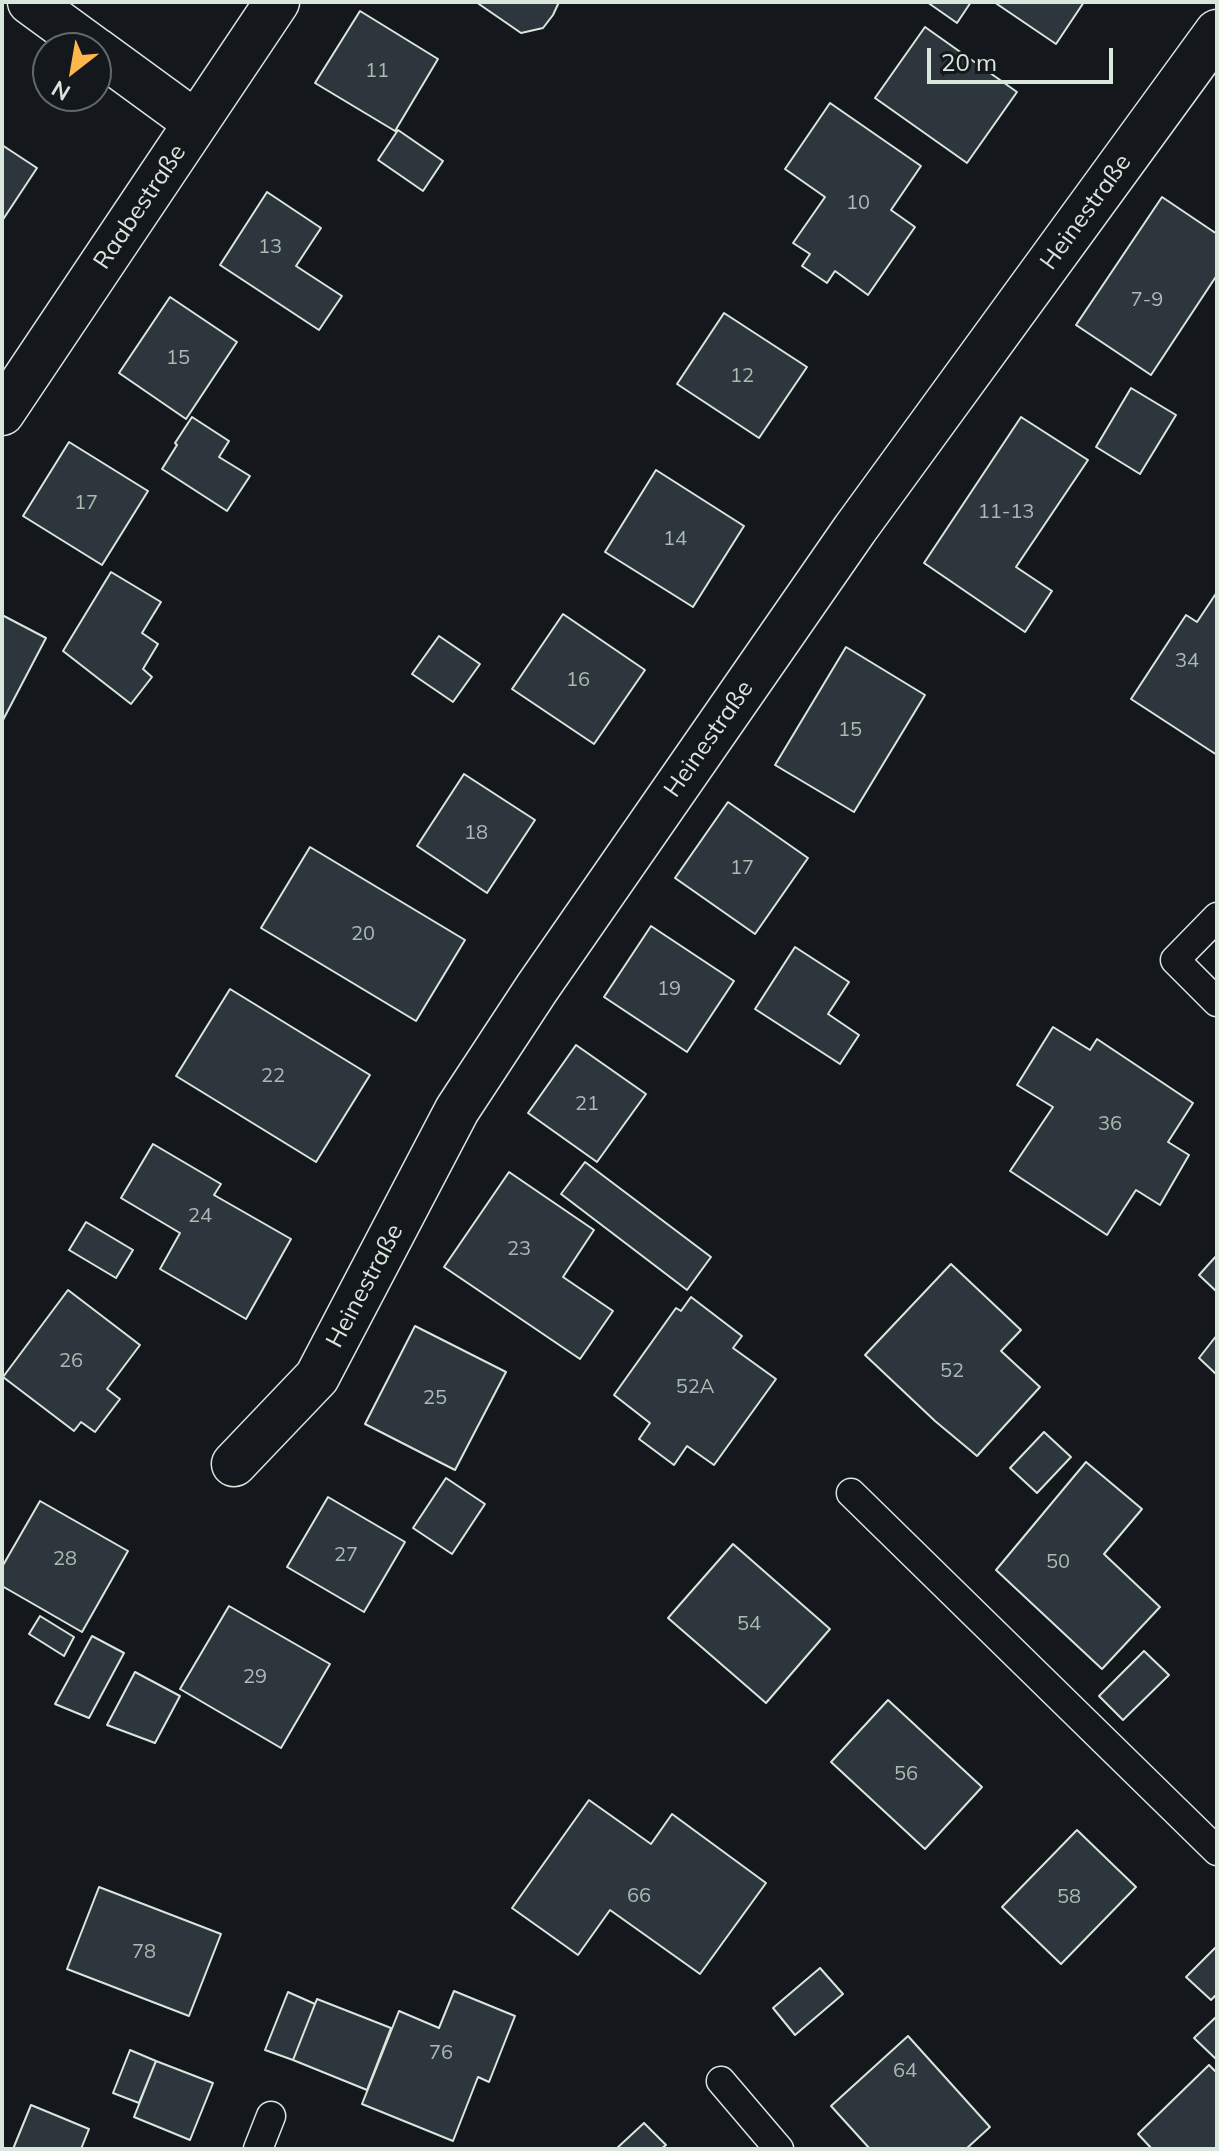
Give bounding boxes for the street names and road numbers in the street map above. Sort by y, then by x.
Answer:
street label: Raabestraße [88,139,192,275]
street label: Heinestraße [1034,149,1138,275]
street label: Heinestraße [658,675,760,803]
street label: Heinestraße [320,1219,410,1353]

